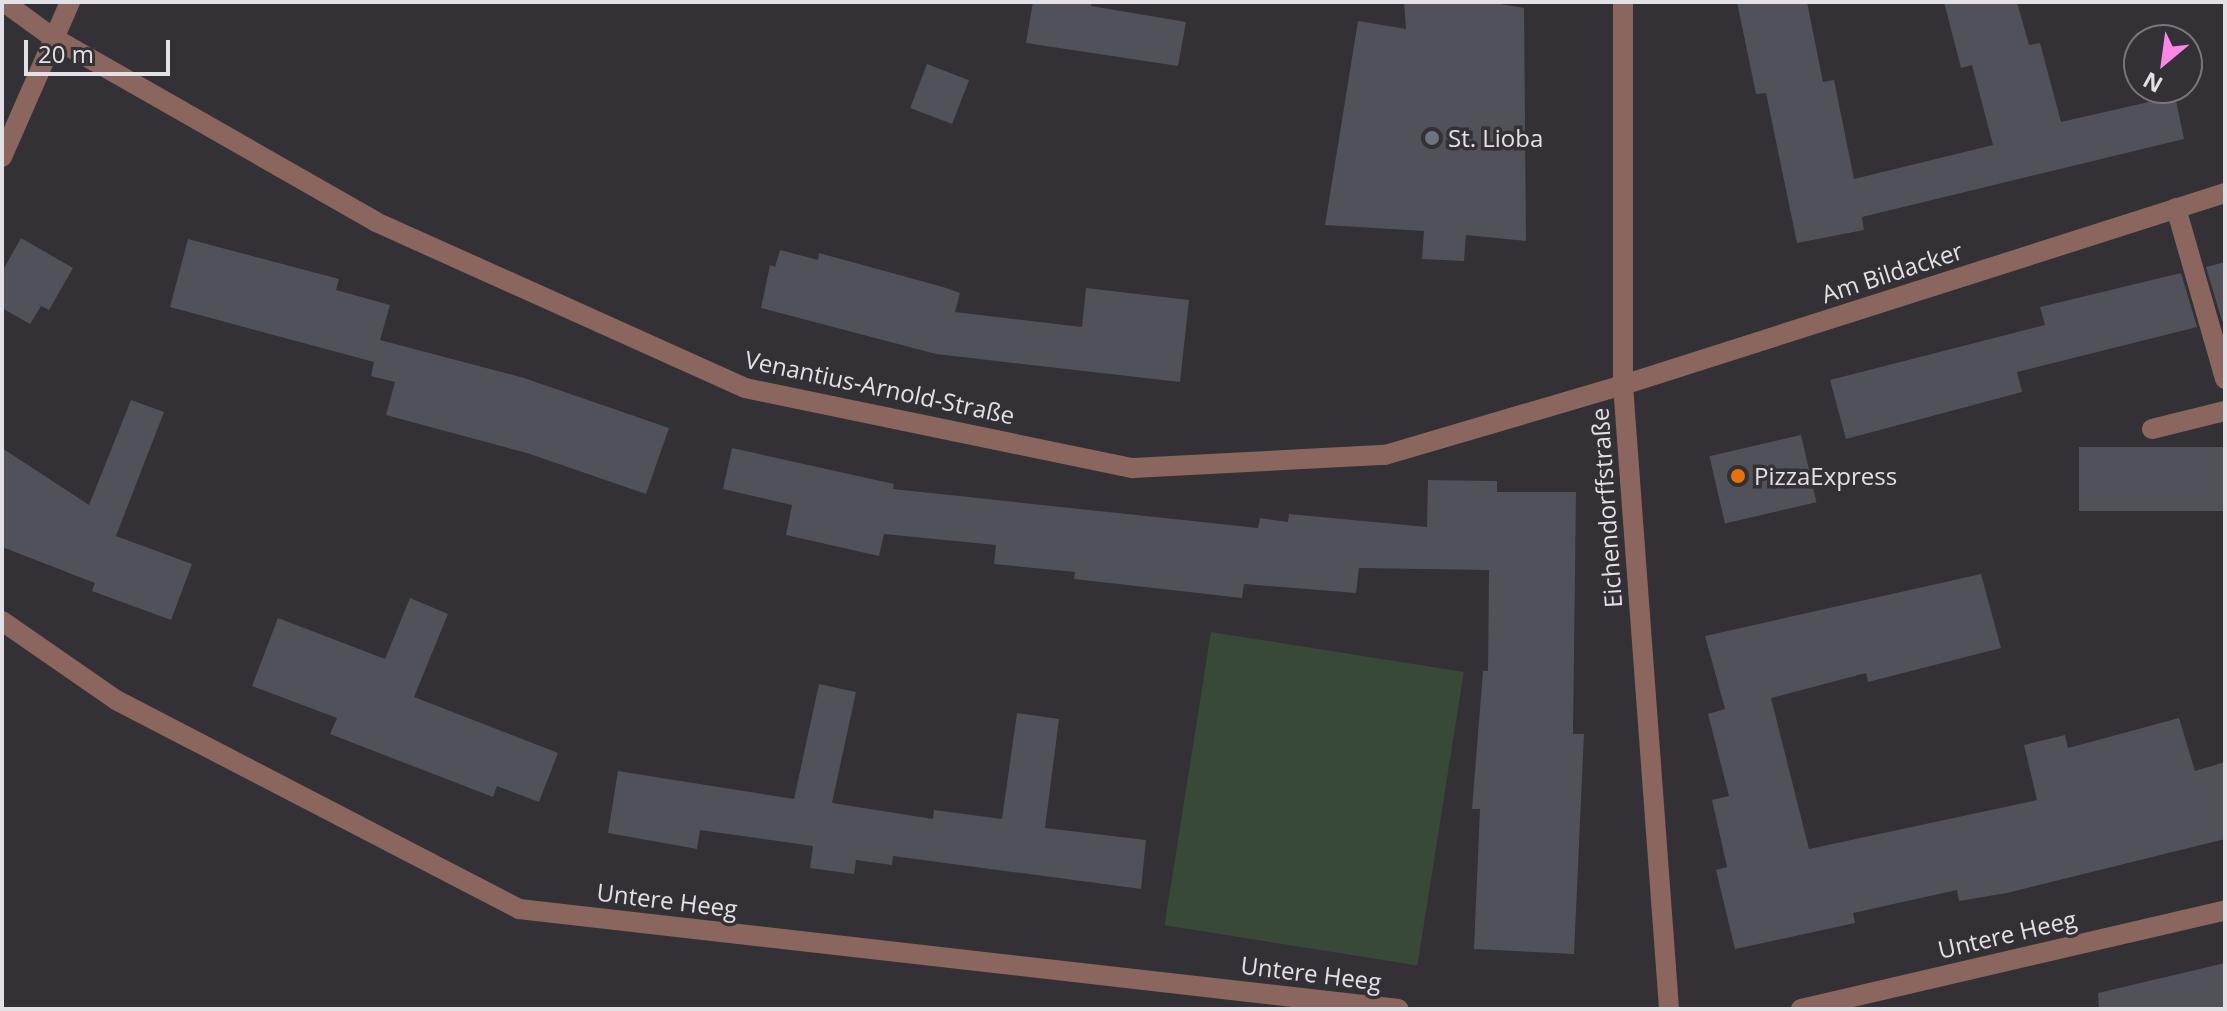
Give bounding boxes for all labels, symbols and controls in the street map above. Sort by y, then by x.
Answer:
scale bar [28,24,174,74]
north arrow [2123,24,2203,104]
text: 20 m [38,37,94,70]
text: N [2137,66,2167,101]
place label: St. Lioba [1448,124,1543,152]
marker: St. Lioba [1423,129,1441,147]
street label: Am Bildacker [1818,236,1966,308]
street label: Venantius-Arnold-Straße [743,344,1017,430]
street label: Eichendorffstraße [1585,407,1627,609]
place label: PizzaExpress [1754,462,1897,490]
marker: PizzaExpress [1729,467,1747,485]
street label: Untere Heeg [595,877,739,923]
street label: Untere Heeg [1935,904,2079,964]
street label: Untere Heeg [1239,950,1383,996]

